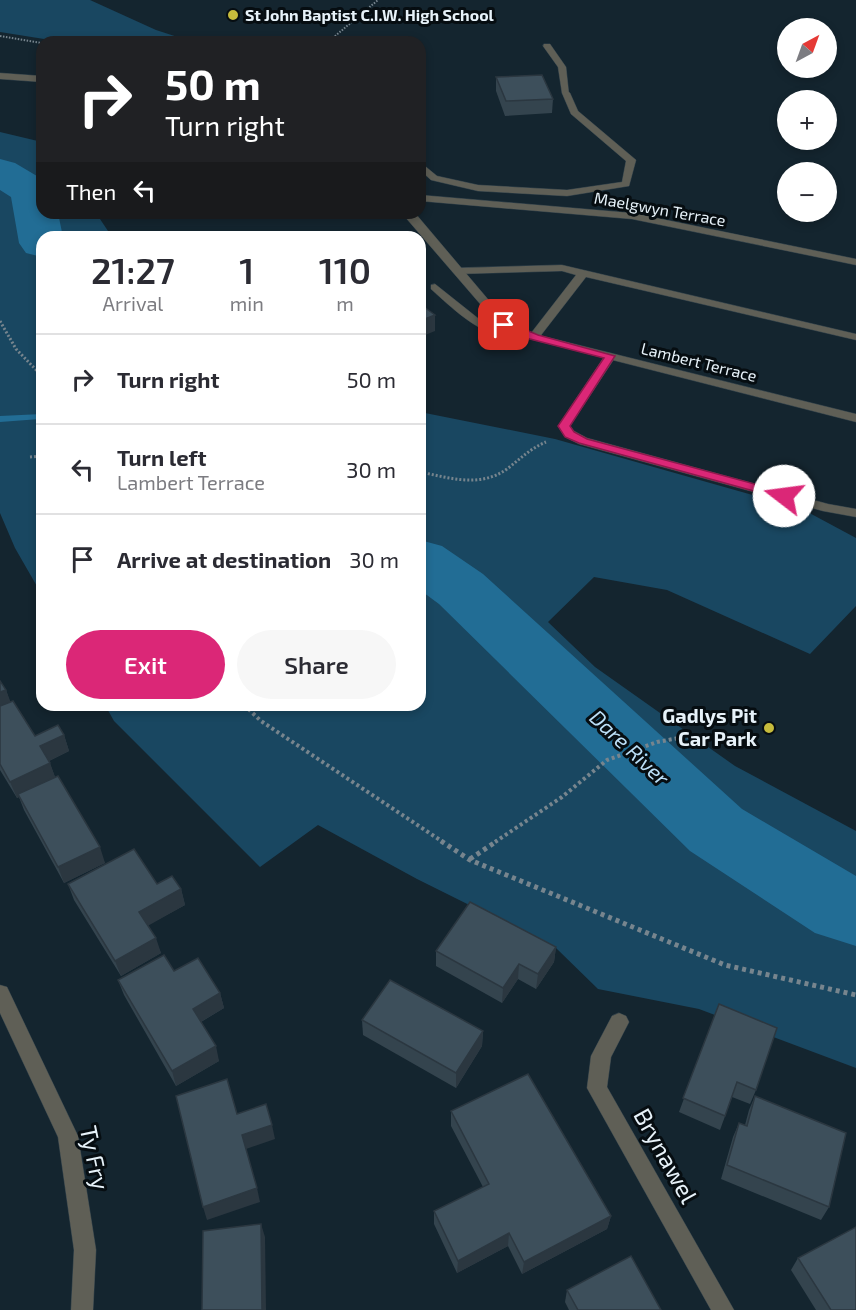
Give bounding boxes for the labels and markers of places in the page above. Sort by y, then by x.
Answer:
place label: St John Baptist C.I.W. High School [245,5,495,24]
marker: St John Baptist C.I.W. High School [226,8,240,22]
pin [478,299,529,350]
place label: Gadlys Pit Car Park [662,703,758,750]
marker: Gadlys Pit Car Park [762,721,776,735]

